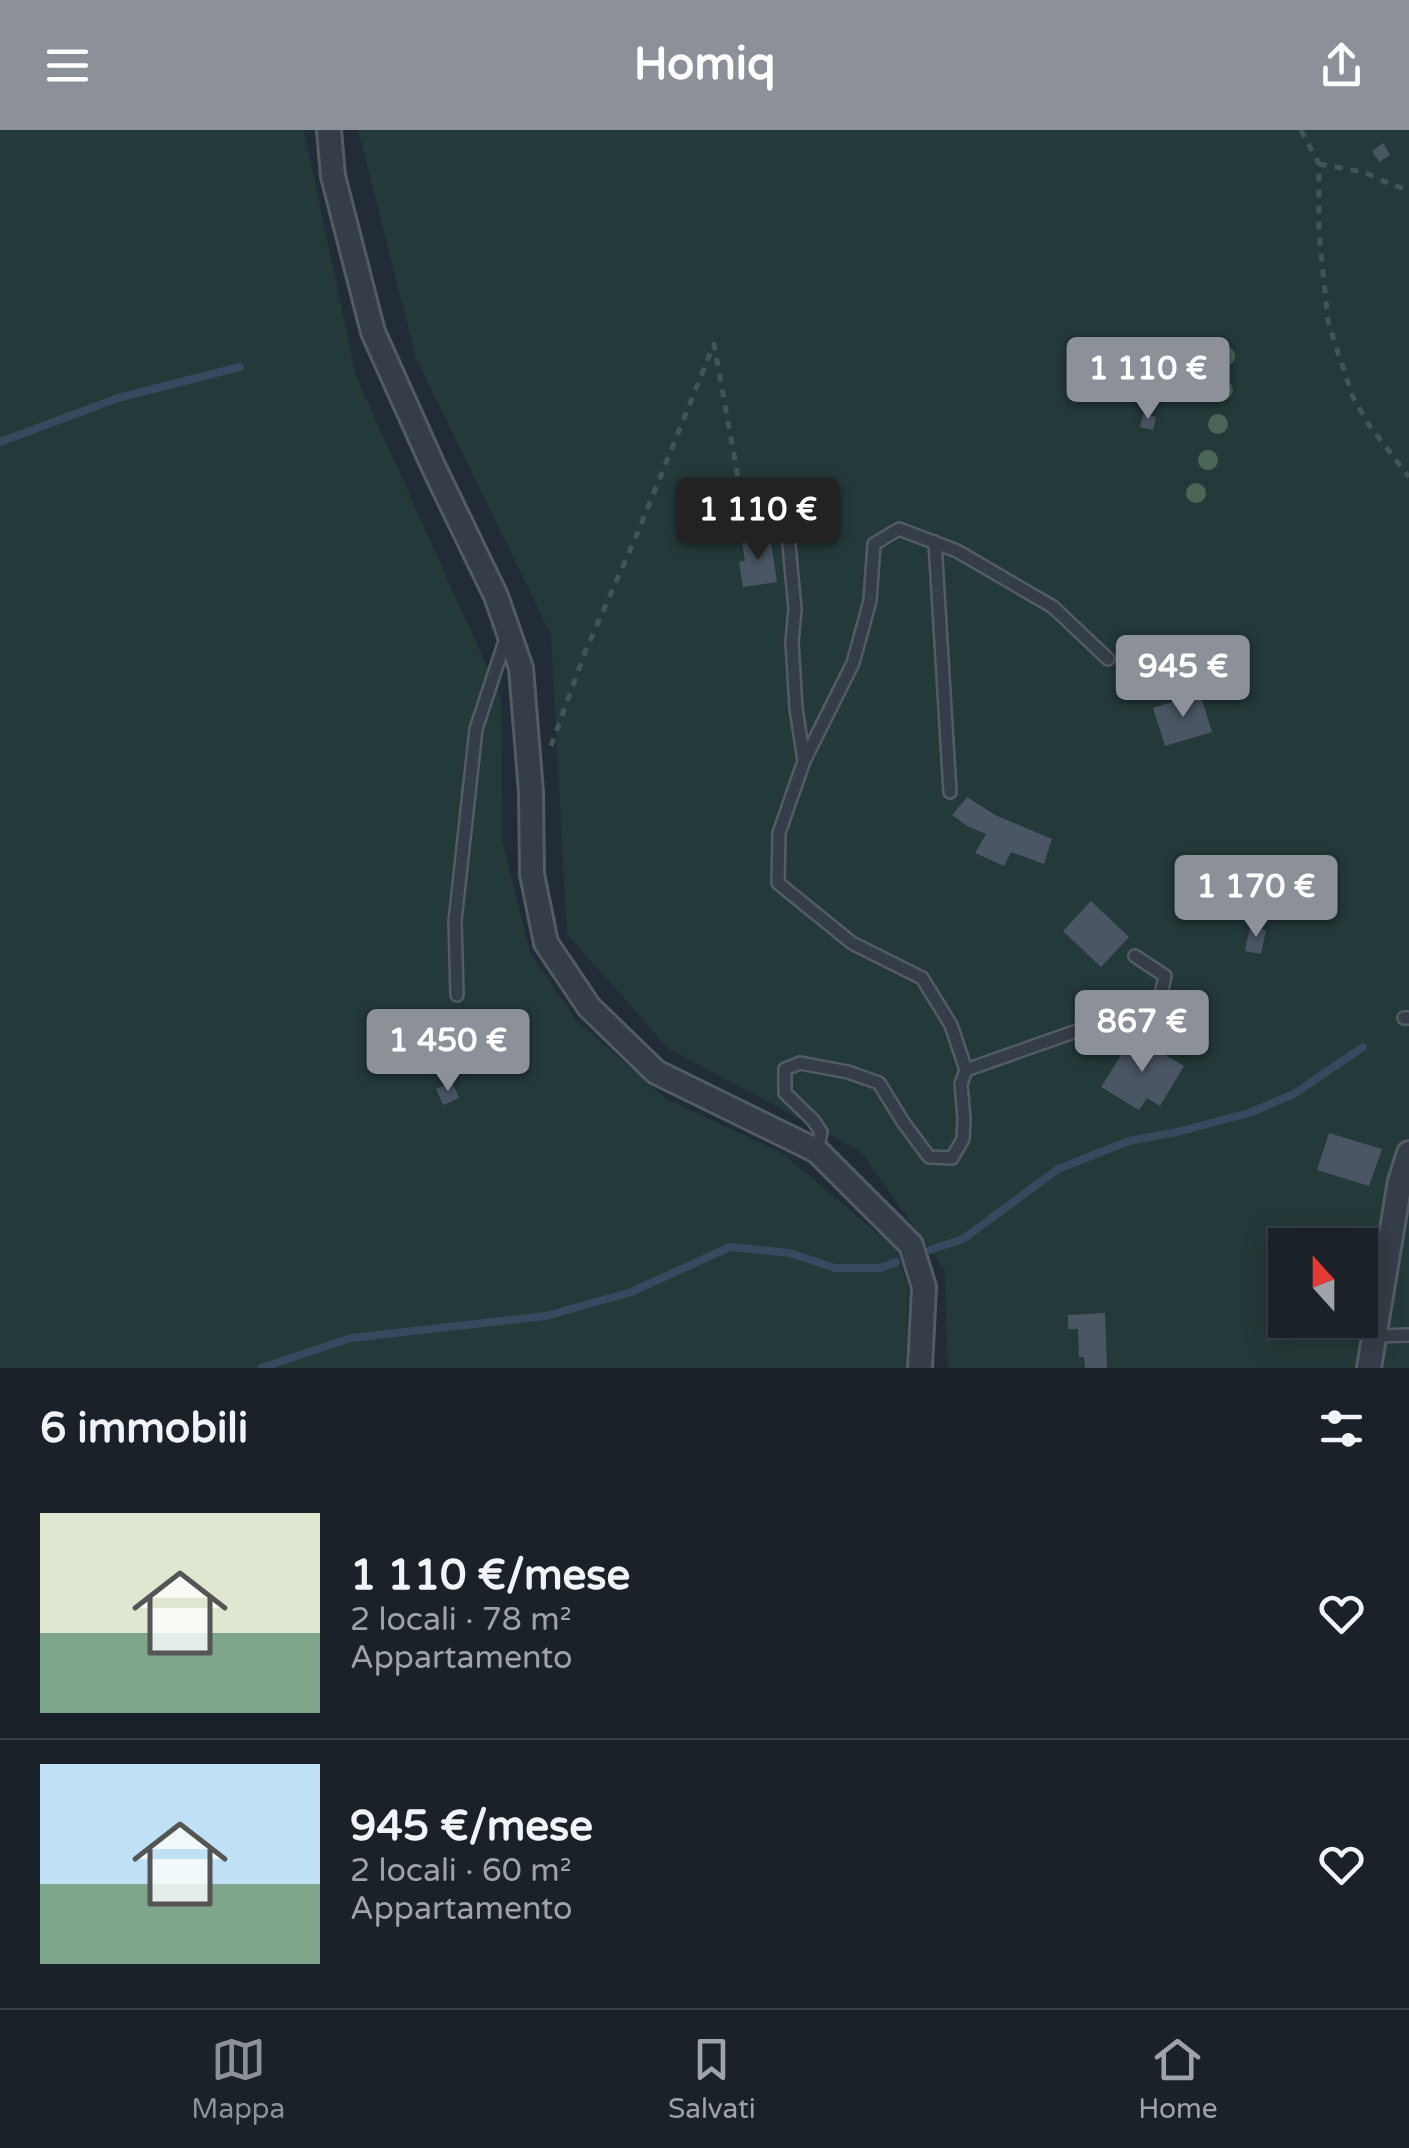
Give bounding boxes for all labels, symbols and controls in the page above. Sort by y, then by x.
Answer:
icon: menu [40,38,95,93]
text: Homiq [634,38,775,92]
icon: share [1314,38,1369,93]
pin: 1 110 € [1056,337,1240,422]
text: 1 110 € [1089,350,1207,388]
pin: 1 110 € [666,478,850,563]
text: 1 110 € [699,491,817,529]
pin: 945 € [1113,635,1253,720]
text: 945 € [1138,648,1228,686]
pin: 1 170 € [1164,855,1348,940]
text: 1 170 € [1197,868,1315,906]
pin: 867 € [1072,990,1212,1075]
text: 867 € [1097,1003,1187,1041]
pin: 1 450 € [356,1009,540,1094]
text: 1 450 € [389,1022,507,1060]
north arrow [1268,1228,1378,1338]
map controls [1268,1228,1378,1338]
icon: filters [1314,1401,1369,1456]
text: 6 immobili [40,1403,248,1454]
text: 1 110 €/mese [350,1550,630,1601]
icon: home [120,1553,240,1673]
icon: heart [1314,1586,1369,1641]
text: 2 locali · 78 m² [350,1601,572,1639]
text: Appartamento [350,1639,573,1677]
text: 945 €/mese [350,1801,593,1852]
icon: home [120,1804,240,1924]
icon: heart [1314,1837,1369,1892]
text: 2 locali · 60 m² [350,1852,572,1890]
text: Appartamento [350,1890,573,1928]
tab: Mappa [191,2032,285,2126]
tab: Salvati [668,2032,756,2126]
tab: Home [1138,2032,1218,2126]

